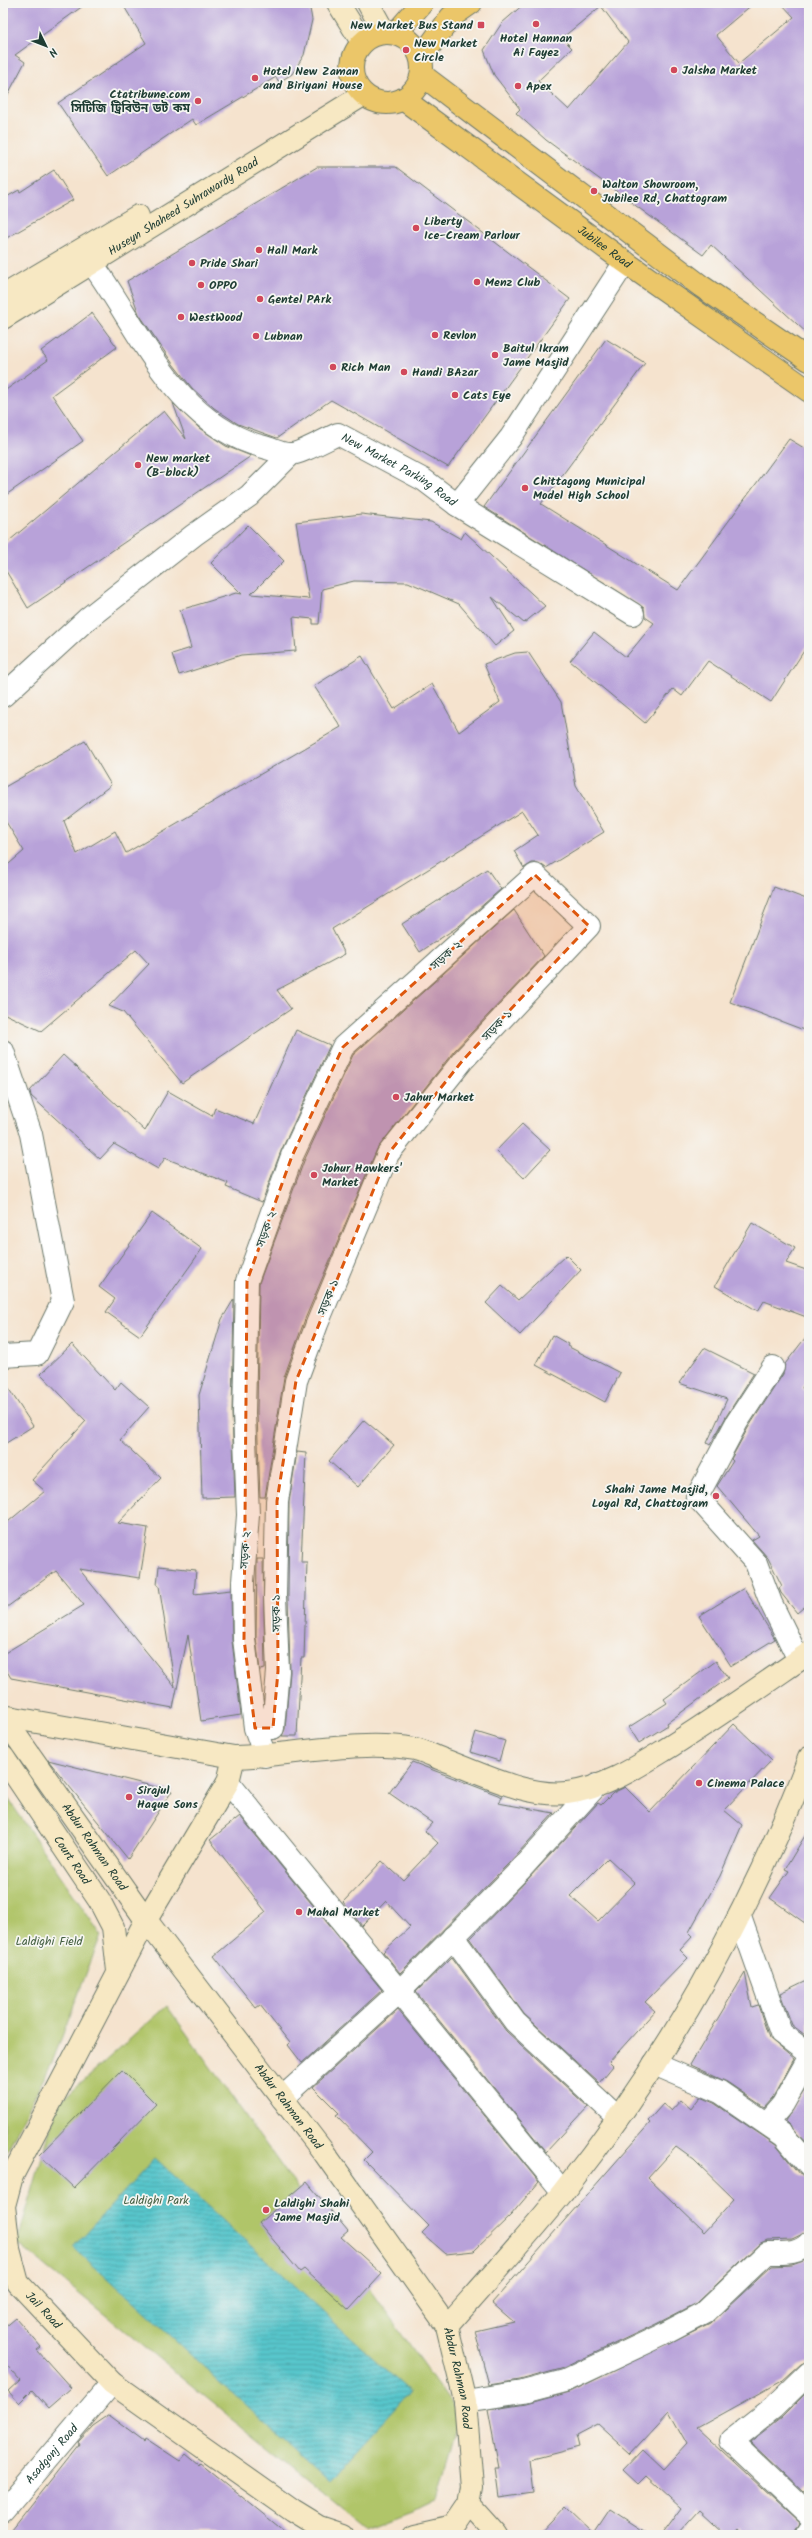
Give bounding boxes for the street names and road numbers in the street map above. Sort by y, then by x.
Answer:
street label: Huseyn Shaheed Suhrawardy Road [104,152,263,261]
street label: Jubilee Road [573,221,636,274]
street label: New Market Parking Road [338,428,461,512]
street label: সড়ক ২ [425,936,467,976]
street label: সড়ক ১ [477,1005,517,1046]
street label: সড়ক ২ [251,1208,282,1251]
street label: সড়ক ১ [312,1276,344,1319]
street label: সড়ক ২ [235,1531,256,1570]
street label: সড়ক ১ [267,1594,286,1633]
street label: Abdur Rahman Road [57,1799,132,1896]
street label: Court Road [48,1832,96,1890]
street label: Abdur Rahman Road [249,2060,328,2154]
street label: Jail Road [21,2287,67,2335]
street label: Abdur Rahman Road [438,2325,476,2431]
street label: Asadgonj Road [21,2419,84,2488]

